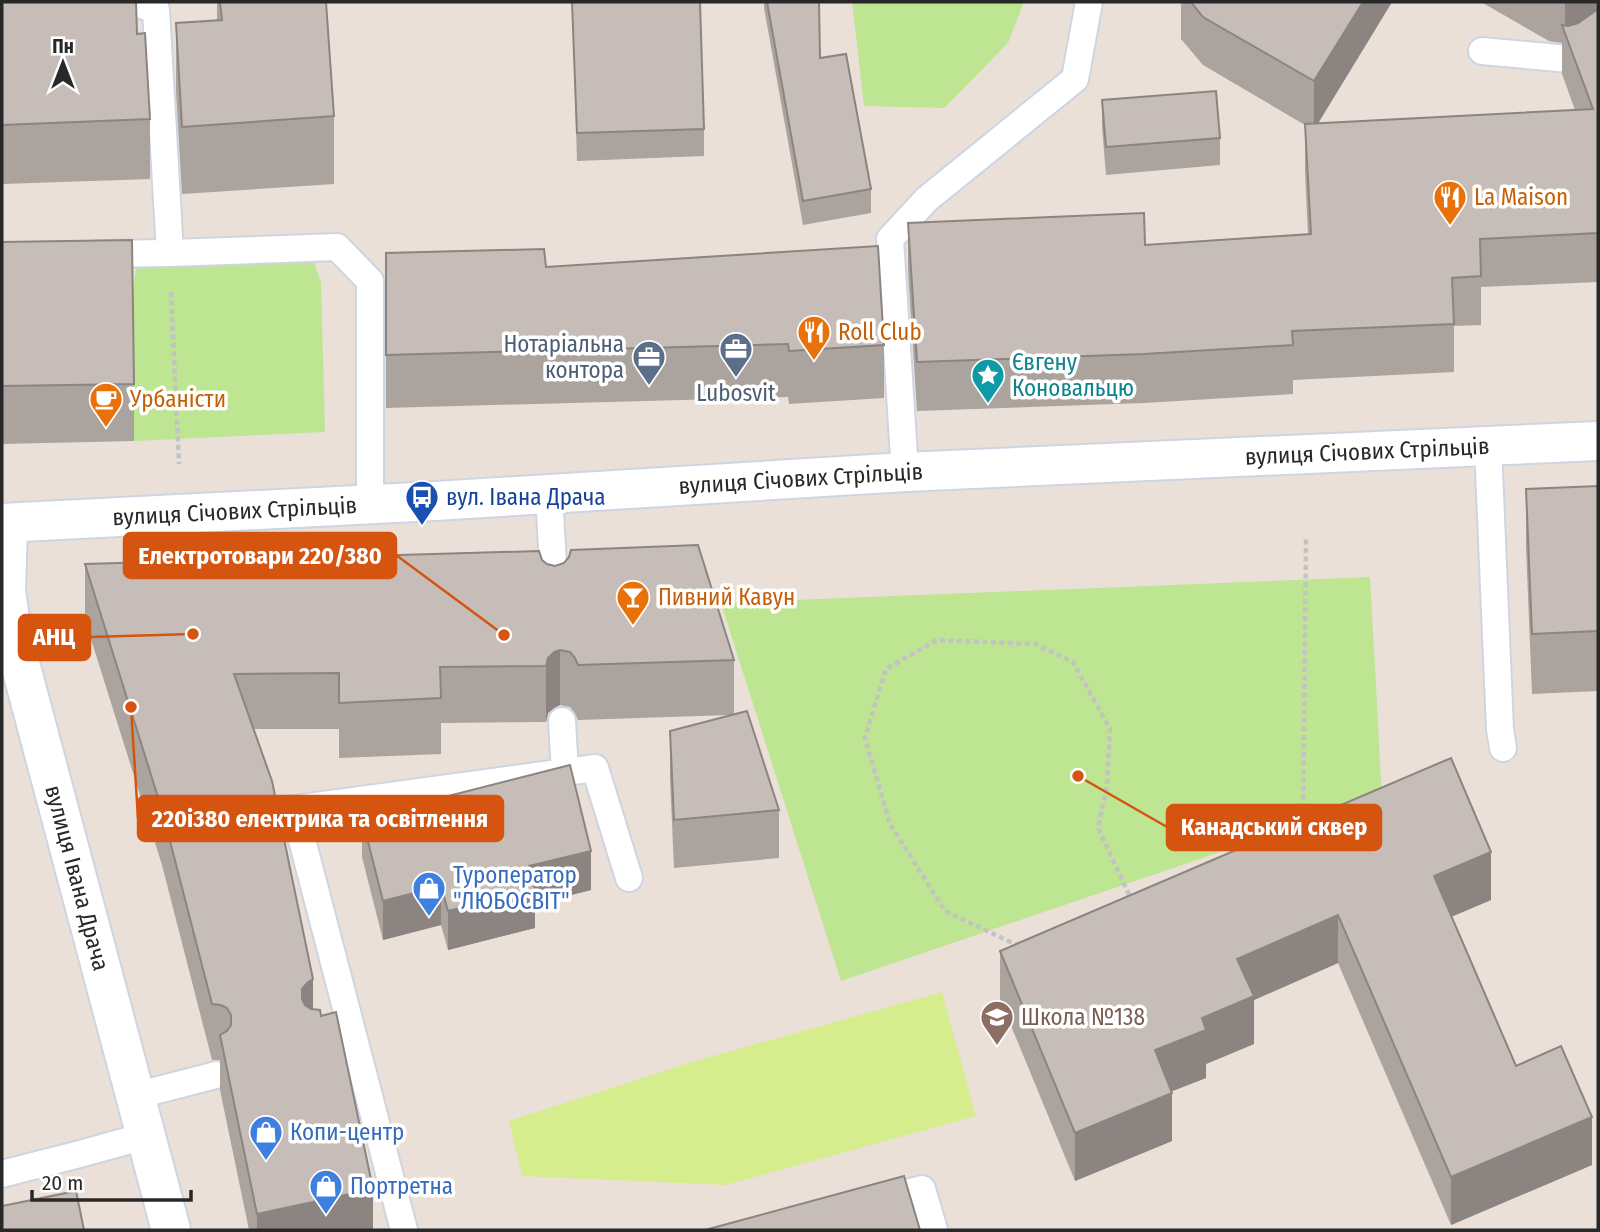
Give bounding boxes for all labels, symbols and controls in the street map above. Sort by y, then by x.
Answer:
north arrow [28,28,98,98]
text: Пн [52,35,74,58]
restaurant icon: La Maison [1431,178,1469,227]
place label: La Maison [1474,183,1568,211]
restaurant icon: Roll Club [795,313,833,362]
place label: Roll Club [838,318,922,346]
place label: Нотаріальна контора [503,330,624,384]
office icon: Lubosvit [717,330,755,379]
office icon: Нотаріальна контора [630,338,668,387]
place label: Євгену Коновальцю [1012,348,1134,402]
place icon: Євгену Коновальцю [969,356,1007,405]
place label: Lubosvit [696,379,776,407]
cafe icon: Урбаністи [87,380,125,429]
place label: Урбаністи [129,385,226,413]
street label: вулиця Січових Стрільців [1244,432,1490,471]
street label: вулиця Січових Стрільців [678,457,924,500]
bus stop icon: вул. Івана Драча [403,478,441,527]
place label: вул. Івана Драча [446,483,606,511]
street label: вулиця Січових Стрільців [112,491,358,531]
callout: Електротовари 220/380 [124,533,396,578]
text: Електротовари 220/380 [138,542,382,570]
bar icon: Пивний Кавун [614,578,652,627]
place label: Пивний Кавун [658,583,795,611]
callout: АНЦ [19,615,90,660]
text: АНЦ [32,623,75,651]
street label: вулиця Івана Драча [39,782,115,974]
callout: 220і380 електрика та освітлення [138,796,503,841]
text: 220і380 електрика та освітлення [151,805,488,833]
callout: Канадський сквер [1167,805,1381,850]
text: Канадський сквер [1181,813,1367,841]
place label: Туроператор "ЛЮБОСВІТ" [453,861,577,915]
shop icon: Туроператор "ЛЮБОСВІТ" [410,869,448,918]
school or university icon: Школа №138 [978,998,1016,1047]
place label: Школа №138 [1021,1003,1145,1031]
shop icon: Копи-центр [247,1113,285,1162]
place label: Копи-центр [290,1118,404,1146]
scale bar [32,1158,191,1202]
shop icon: Портретна [307,1167,345,1216]
text: 20 m [42,1170,83,1196]
place label: Портретна [350,1172,453,1200]

